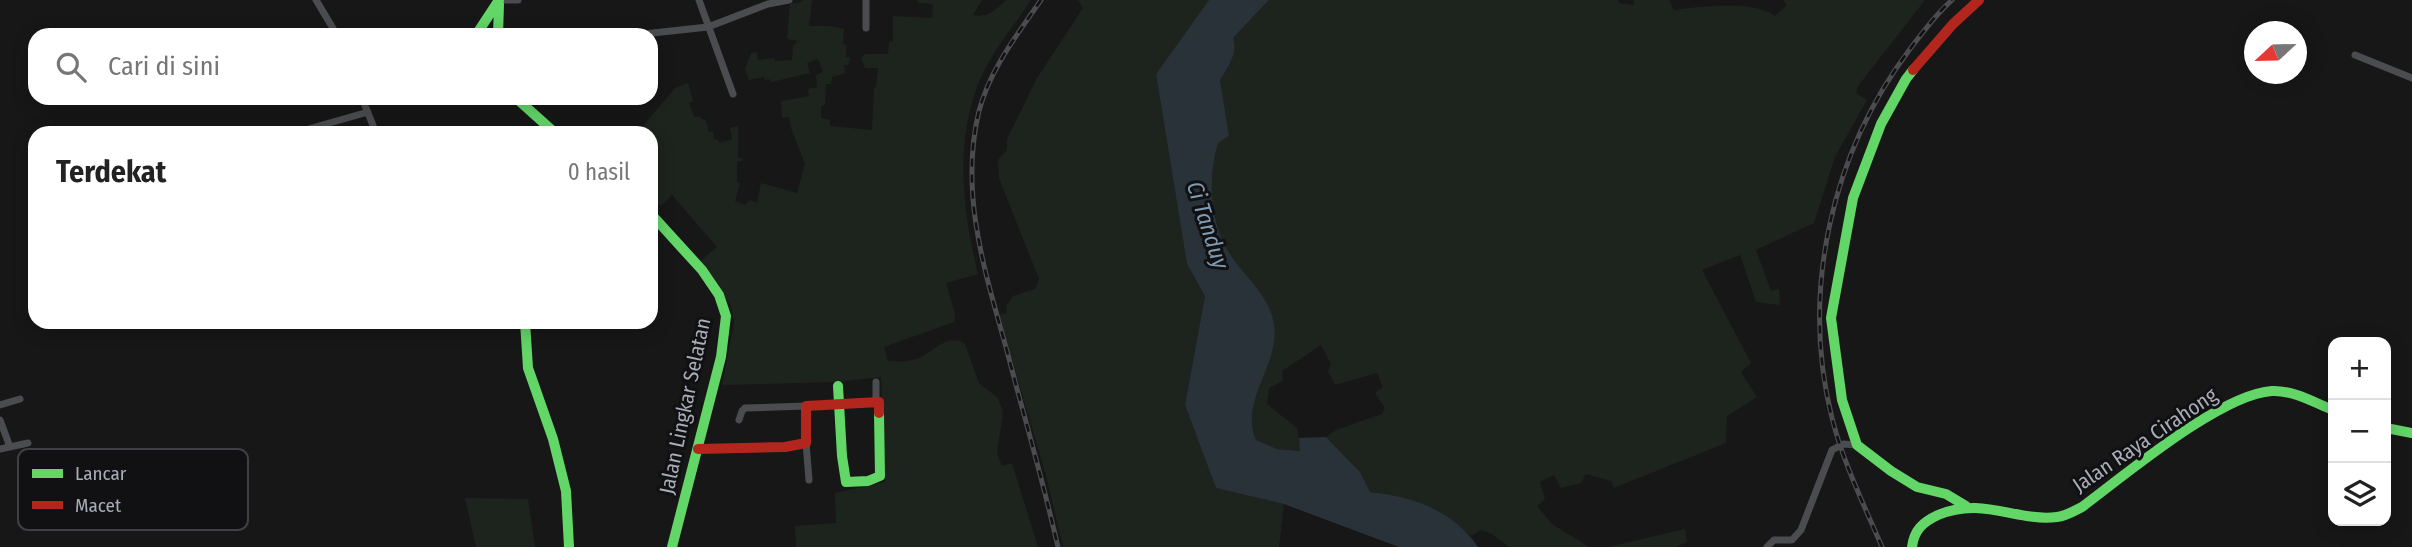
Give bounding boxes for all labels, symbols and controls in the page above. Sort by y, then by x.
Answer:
north arrow [2244,21,2307,84]
search box [28,28,658,105]
icon: search [52,48,90,86]
text: Cari di sini [108,51,220,82]
text: Terdekat [56,154,166,190]
text: 0 hasil [568,158,630,186]
water label: Ci Tanduy [1181,178,1236,273]
street label: Jalan Lingkar Selatan [654,315,716,497]
map controls [2328,337,2391,526]
button: + [2328,337,2391,400]
street label: Jalan Raya Cirahong [2068,382,2222,498]
button: − [2328,400,2391,463]
legend [18,449,248,530]
text: Lancar [75,462,127,485]
button: layers [2328,463,2391,526]
text: Macet [75,494,122,517]

